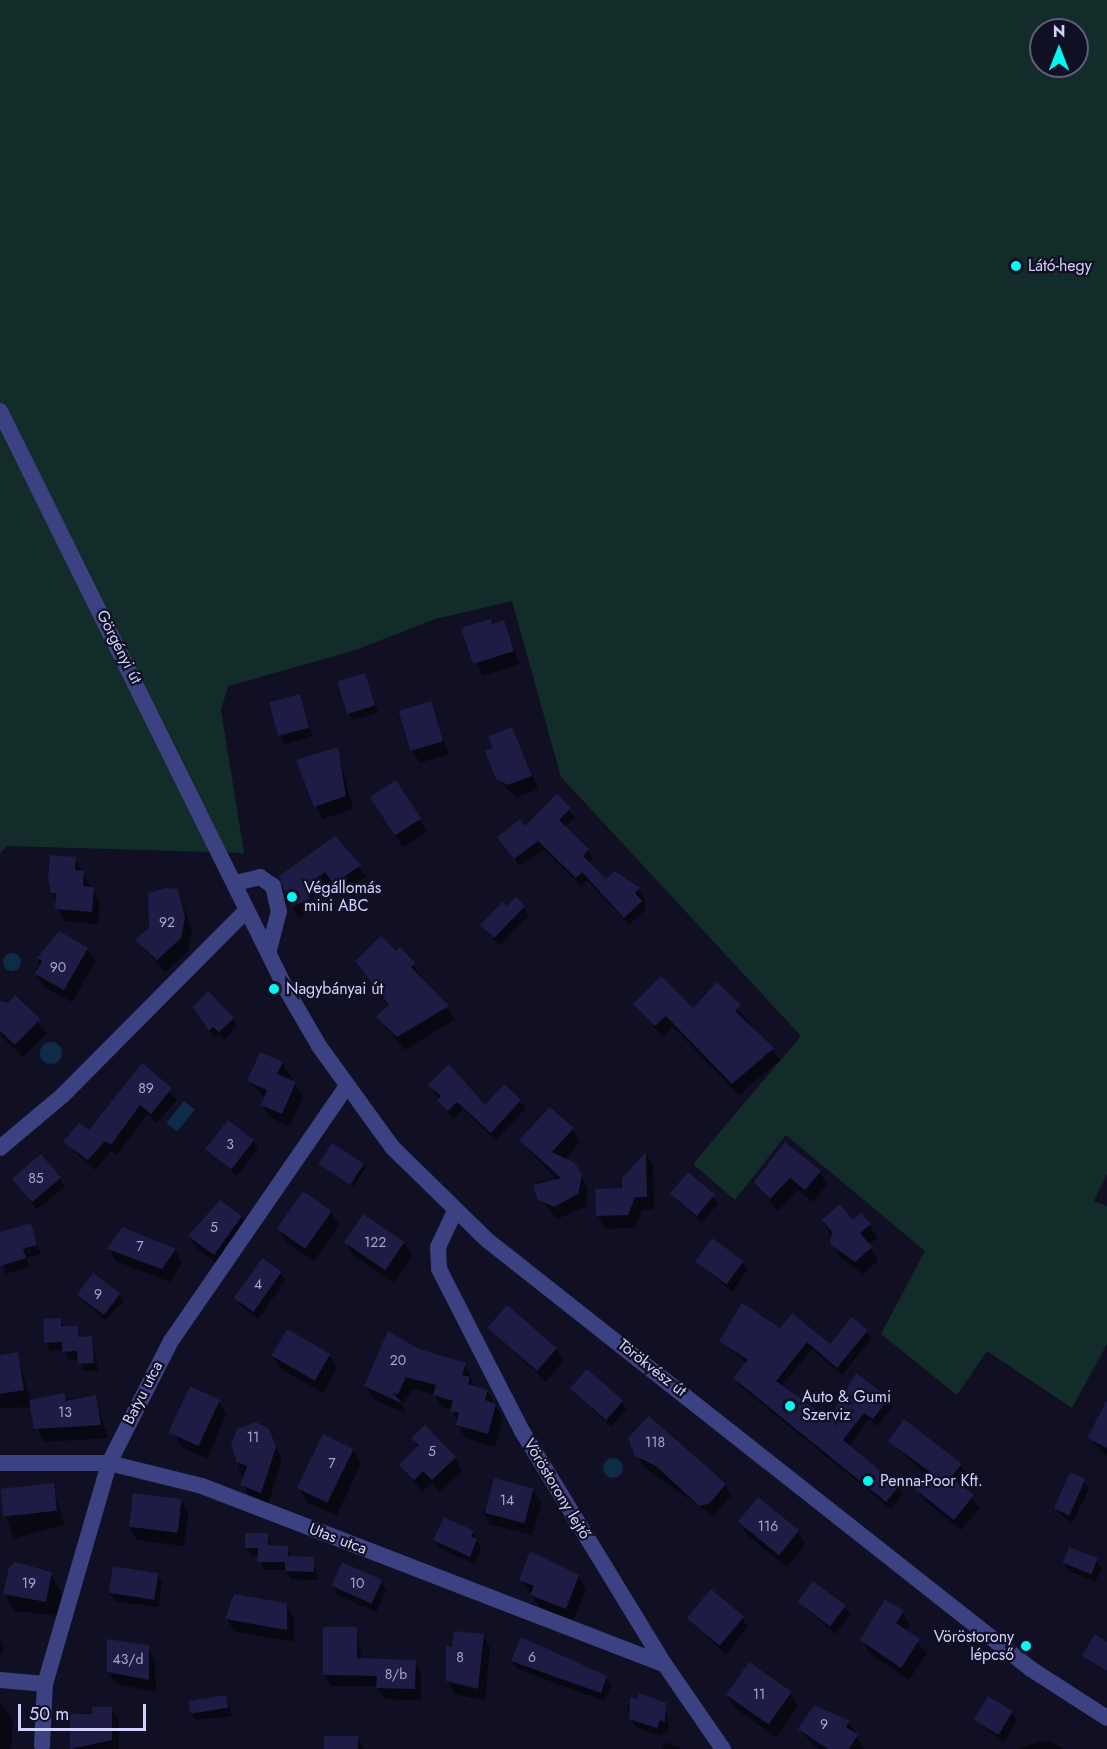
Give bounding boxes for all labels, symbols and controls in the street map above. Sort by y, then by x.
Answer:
north arrow [1029,18,1089,78]
text: N [1053,20,1065,43]
place label: Látó-hegy [1028,256,1092,276]
marker: Látó-hegy [1009,259,1023,273]
street label: Görgényi út [92,607,146,687]
place label: Végállomás mini ABC [304,878,381,916]
marker: Végállomás mini ABC [285,890,299,904]
house number: 92 [159,914,175,930]
house number: 90 [50,959,66,975]
place label: Nagybányai út [286,979,383,999]
marker: Nagybányai út [267,982,281,996]
house number: 89 [138,1080,154,1096]
house number: 3 [226,1136,234,1152]
house number: 85 [28,1170,44,1186]
house number: 5 [210,1219,218,1235]
house number: 122 [364,1234,386,1250]
house number: 7 [136,1238,144,1254]
house number: 4 [254,1276,262,1292]
house number: 9 [94,1286,102,1302]
street label: Törökvész út [614,1335,690,1401]
house number: 20 [390,1352,406,1368]
street label: Batyu utca [119,1358,167,1428]
place label: Auto & Gumi Szerviz [802,1387,891,1425]
marker: Auto & Gumi Szerviz [783,1399,797,1413]
house number: 13 [58,1404,72,1420]
house number: 11 [247,1429,259,1445]
house number: 118 [645,1434,665,1450]
street label: Vöröstorony lejtő [520,1435,594,1543]
house number: 5 [428,1443,436,1459]
house number: 7 [328,1455,336,1471]
place label: Penna-Poor Kft. [880,1471,983,1491]
marker: Penna-Poor Kft. [861,1474,875,1488]
house number: 14 [500,1492,514,1508]
house number: 116 [758,1518,778,1534]
street label: Utas utca [306,1519,370,1559]
house number: 19 [22,1575,36,1591]
house number: 10 [350,1575,364,1591]
place label: Vöröstorony lépcső [934,1627,1014,1665]
marker: Vöröstorony lépcső [1019,1639,1033,1653]
house number: 8 [456,1649,464,1665]
house number: 6 [528,1649,536,1665]
house number: 43/d [113,1651,143,1667]
house number: 8/b [385,1666,407,1682]
house number: 11 [753,1686,765,1702]
scale bar [21,1692,148,1730]
text: 50 m [29,1701,69,1727]
house number: 9 [820,1716,828,1732]

